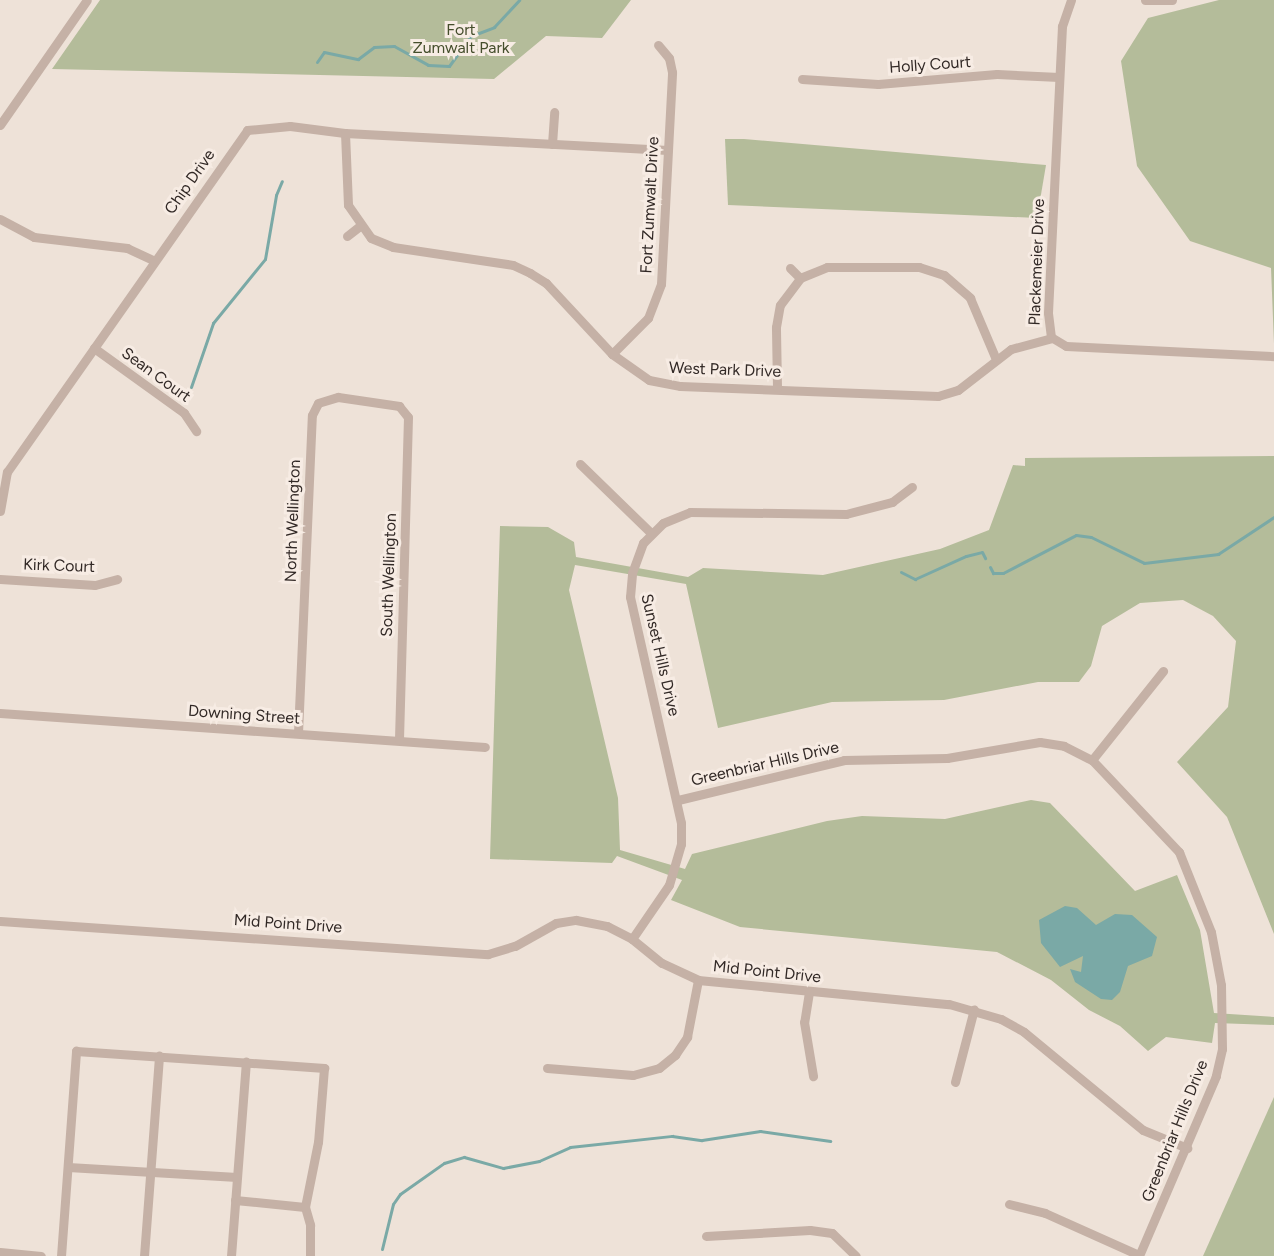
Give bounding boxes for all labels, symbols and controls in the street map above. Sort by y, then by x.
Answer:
park label: Fort Zumwalt Park [412,20,510,58]
street label: Holly Court [888,53,972,77]
street label: Fort Zumwalt Drive [637,136,663,274]
street label: Chip Drive [161,146,219,218]
street label: Plackemeier Drive [1025,198,1049,326]
street label: Sean Court [118,343,194,407]
street label: West Park Drive [669,358,781,382]
street label: North Wellington [281,459,305,583]
street label: South Wellington [377,513,401,637]
street label: Kirk Court [23,555,95,577]
street label: Sunset Hills Drive [637,592,683,718]
street label: Downing Street [187,702,301,728]
street label: Greenbriar Hills Drive [689,738,841,790]
street label: Mid Point Drive [233,911,343,937]
street label: Mid Point Drive [712,957,822,987]
street label: Greenbriar Hills Drive [1138,1057,1212,1205]

